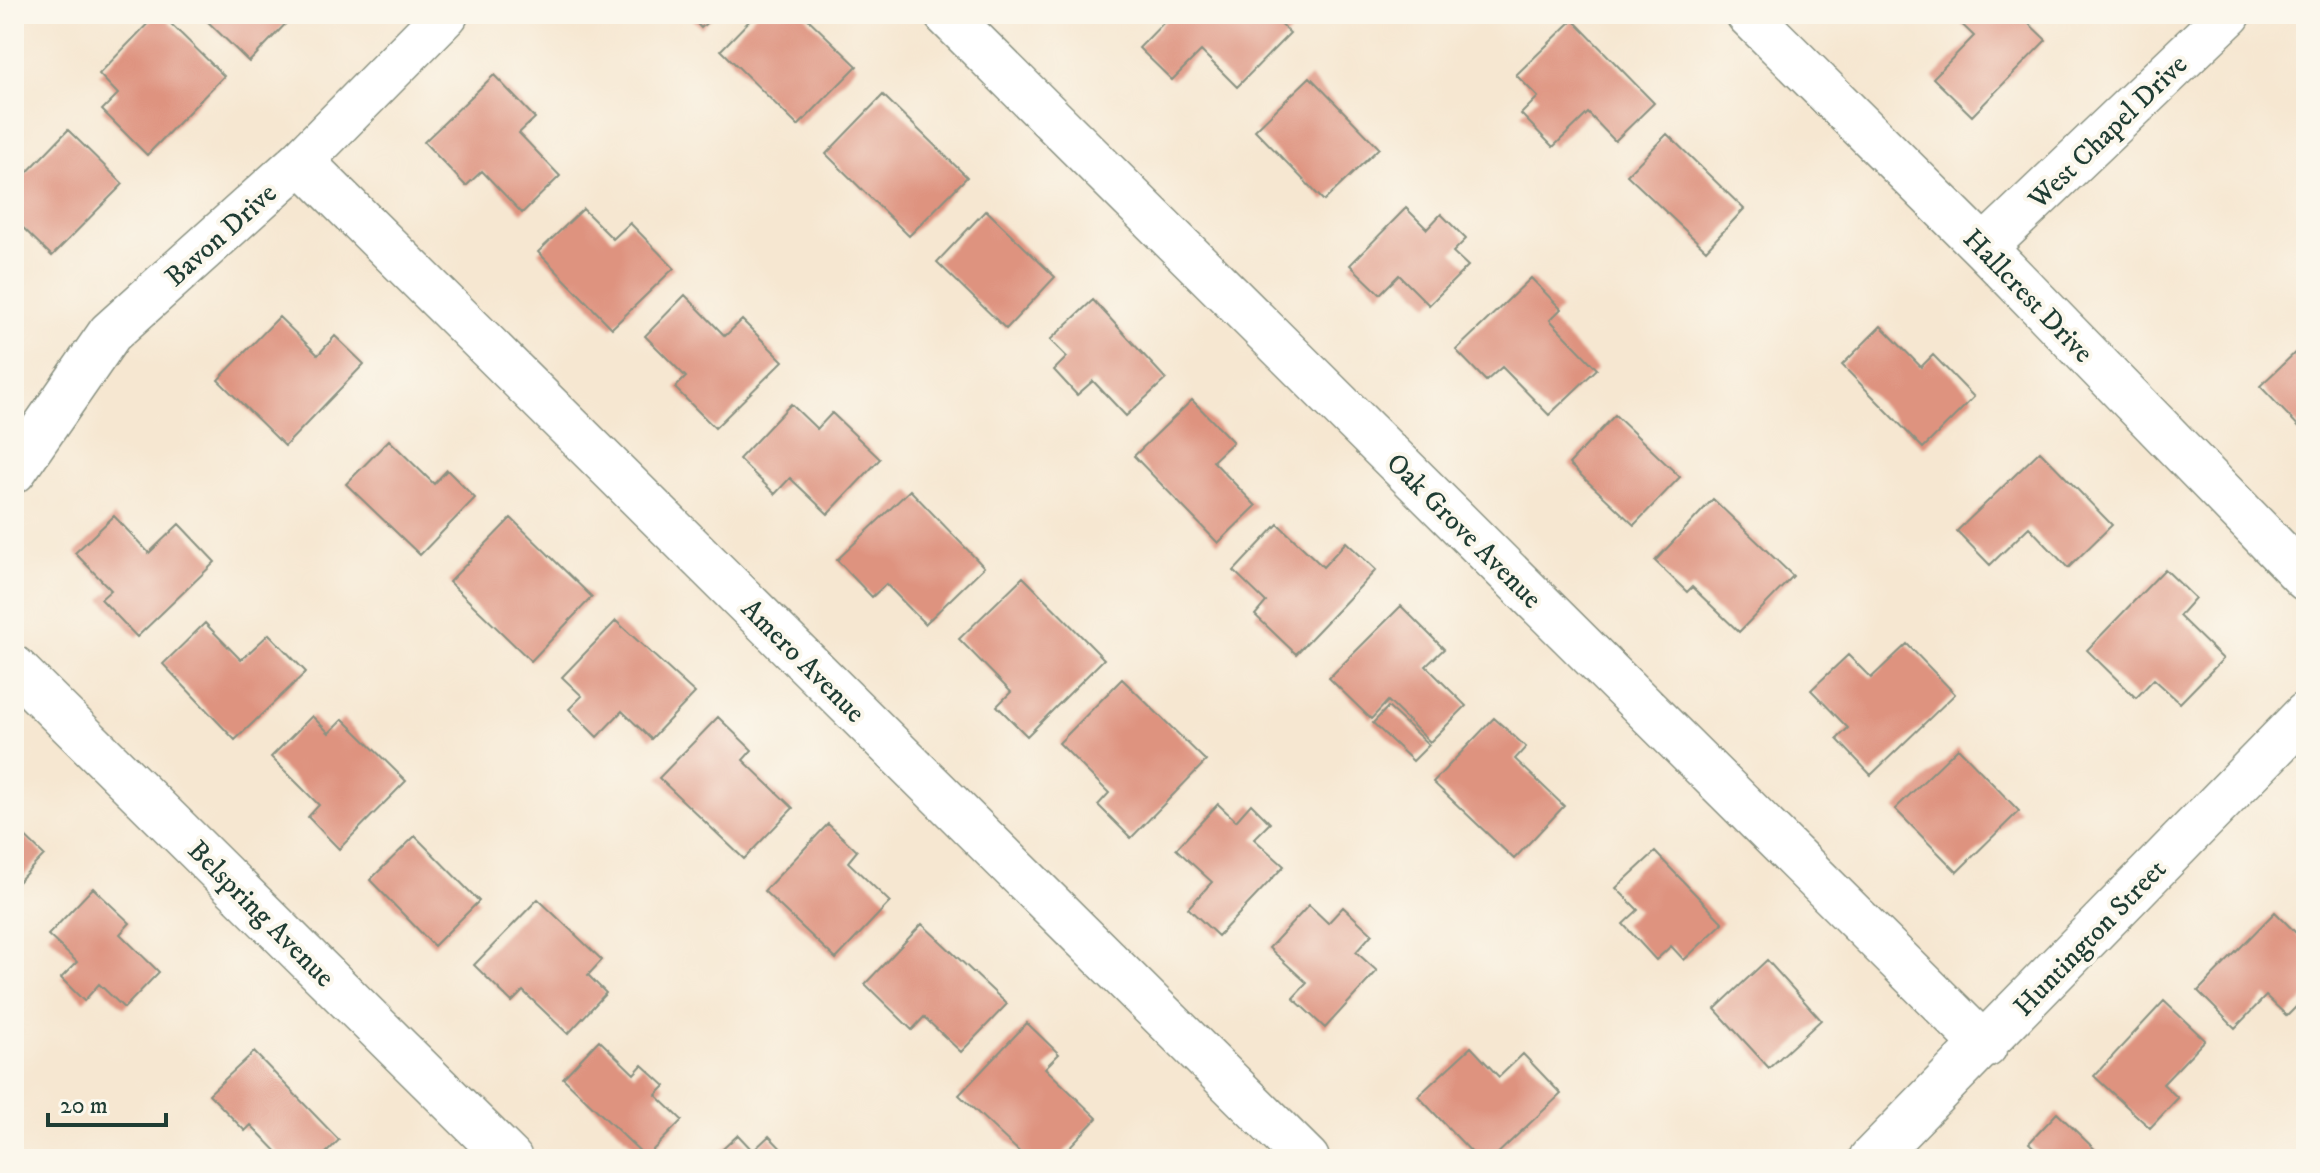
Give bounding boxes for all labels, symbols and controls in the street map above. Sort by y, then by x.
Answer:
street label: West Chapel Drive [2020,47,2195,218]
street label: Bavon Drive [158,176,284,294]
street label: Hallcrest Drive [1955,222,2101,370]
street label: Oak Grove Avenue [1379,446,1549,616]
street label: Amero Avenue [734,592,872,730]
street label: Belspring Avenue [180,833,342,995]
street label: Huntington Street [2006,852,2174,1024]
scale bar [48,1077,166,1127]
text: 20 m [60,1091,108,1121]

